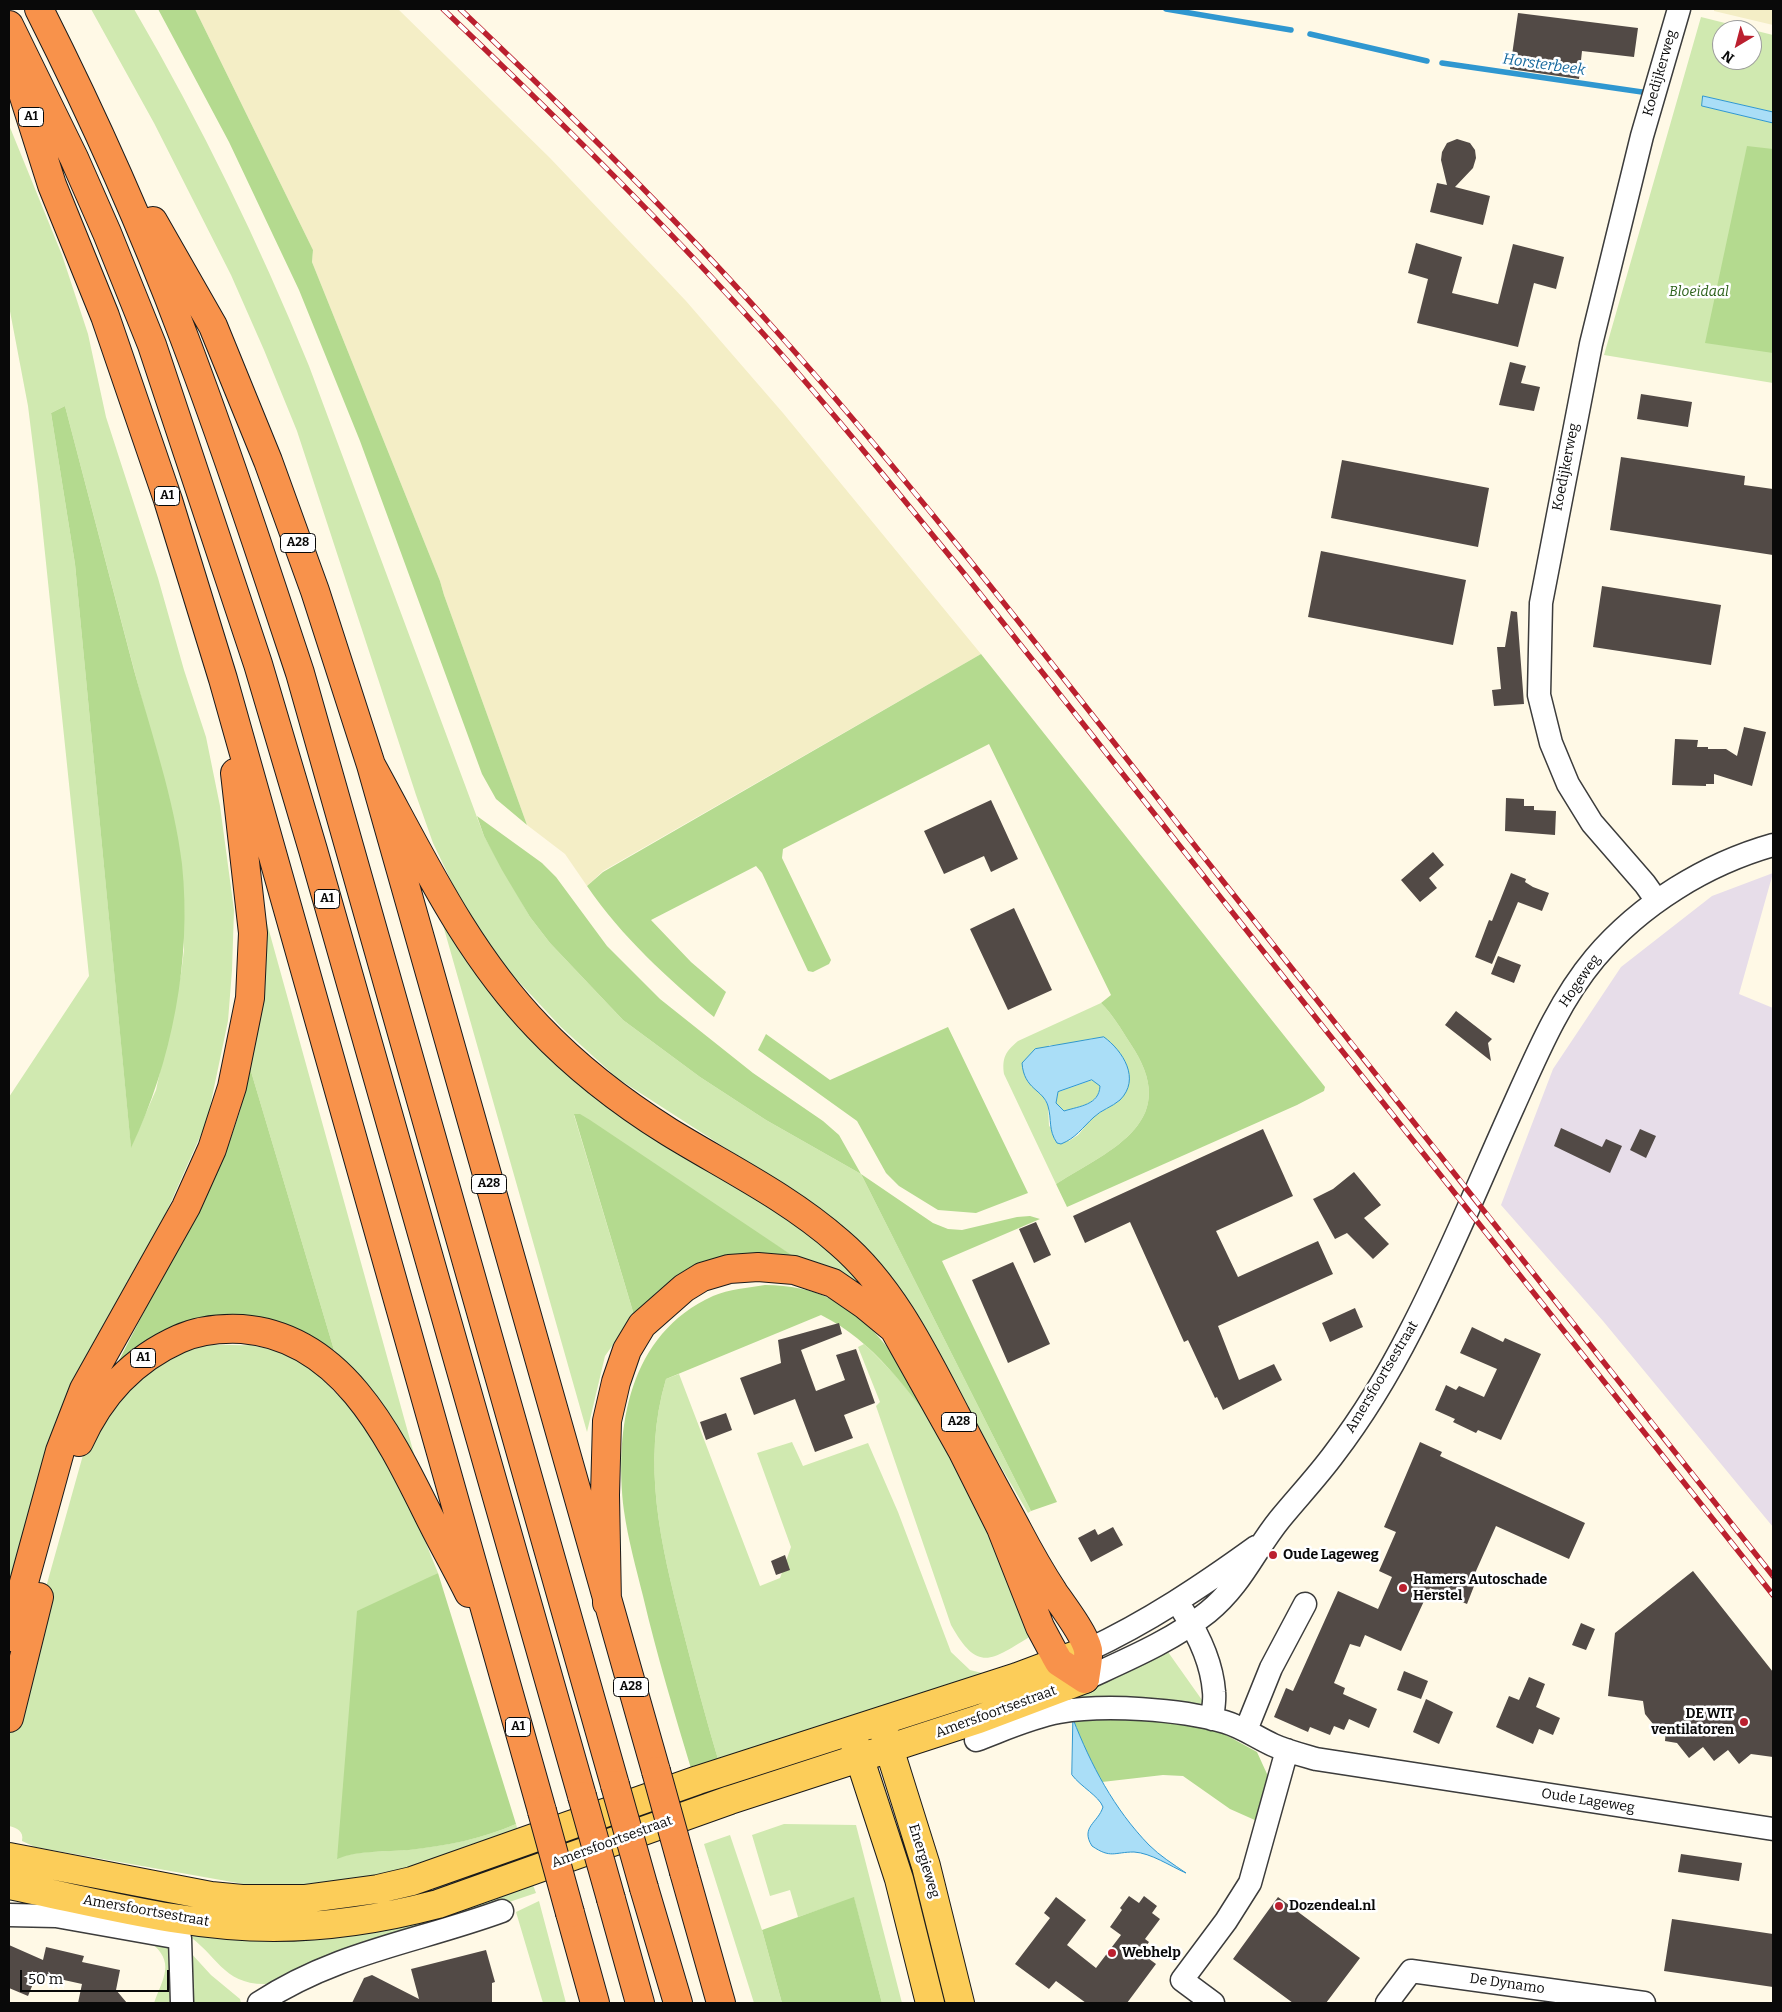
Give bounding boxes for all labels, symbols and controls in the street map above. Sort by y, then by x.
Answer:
north arrow [1712,20,1762,70]
street label: Koedijkerweg [1640,28,1680,118]
text: N [1719,47,1738,67]
water label: Horsterbeek [1502,50,1586,80]
road number: A1 [18,108,44,126]
park label: Bloeidaal [1669,284,1729,300]
street label: Koedijkerweg [1549,422,1583,512]
road number: A1 [154,486,180,506]
road number: A28 [280,534,316,552]
road number: A1 [314,890,340,909]
street label: Hogeweg [1556,951,1604,1011]
road number: A28 [472,1174,506,1194]
street label: Amersfoortsestraat [1342,1318,1422,1436]
road number: A1 [130,1349,156,1368]
road number: A28 [942,1412,976,1431]
place label: Oude Lageweg [1283,1547,1379,1563]
marker: Oude Lageweg [1267,1549,1279,1561]
place label: Hamers Autoschade Herstel [1413,1572,1547,1604]
marker: Hamers Autoschade Herstel [1397,1582,1409,1594]
road number: A28 [614,1678,648,1696]
street label: Amersfoortsestraat [933,1682,1059,1742]
place label: DE WIT ventilatoren [1651,1706,1734,1738]
marker: DE WIT ventilatoren [1738,1716,1750,1728]
road number: A1 [506,1718,530,1736]
street label: Oude Lageweg [1540,1785,1636,1817]
street label: Amersfoortsestraat [549,1812,675,1872]
street label: Energieweg [905,1822,943,1900]
street label: Amersfoortsestraat [82,1892,210,1930]
place label: Dozendeal.nl [1289,1898,1376,1914]
marker: Dozendeal.nl [1273,1900,1285,1912]
place label: Webhelp [1122,1945,1181,1961]
marker: Webhelp [1106,1947,1118,1959]
scale bar [22,1960,171,1992]
text: 50 m [28,1970,63,1988]
street label: De Dynamo [1468,1970,1546,1998]

